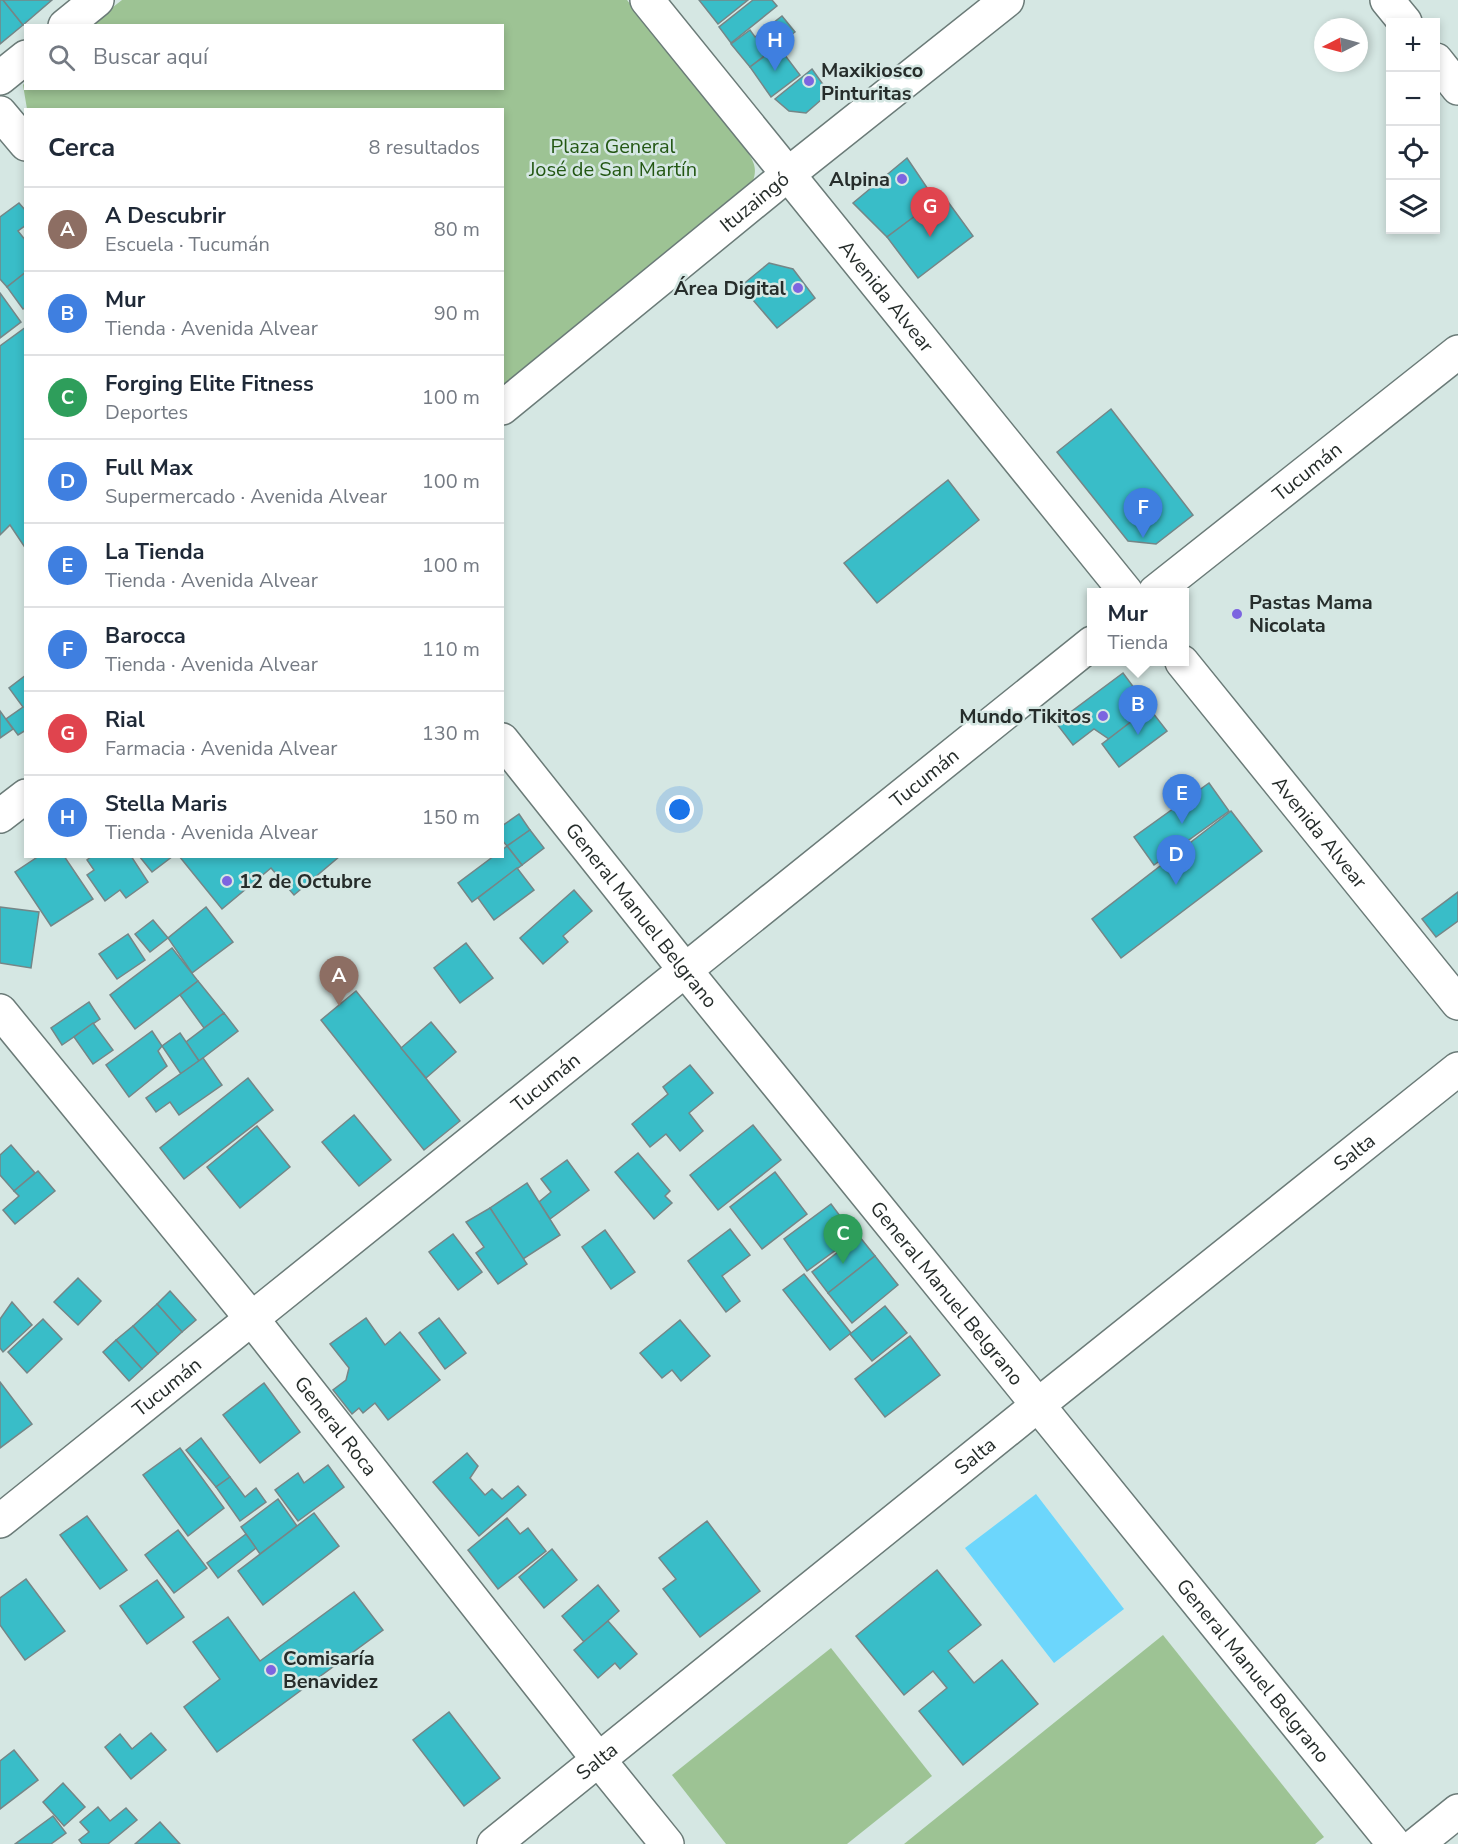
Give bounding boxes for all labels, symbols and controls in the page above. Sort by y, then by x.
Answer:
north arrow [1314,18,1368,72]
map controls [1386,18,1440,234]
button: + [1386,18,1440,72]
pin: H [756,22,794,71]
search box [24,24,504,90]
icon: search [45,41,78,74]
text: Buscar aquí [93,42,208,72]
place label: Maxikiosco Pinturitas [821,57,923,107]
button: − [1386,72,1440,126]
marker: Maxikiosco Pinturitas [802,74,816,88]
button: locate [1386,126,1440,180]
text: Cerca [48,130,115,165]
park label: Plaza General José de San Martín [528,133,697,183]
text: 8 resultados [369,134,480,161]
street label: Ituzaingó [714,166,795,238]
place label: Alpina [829,166,890,193]
marker: Alpina [895,172,909,186]
button: layers [1386,180,1440,234]
pin: G [910,188,950,237]
text: A Descubrir [105,201,226,231]
text: A [60,216,75,243]
text: 80 m [434,216,480,243]
text: Escuela · Tucumán [105,231,270,258]
street label: Avenida Alvear [833,235,940,358]
place label: Área Digital [674,275,787,302]
marker: Área Digital [791,281,805,295]
text: Mur [105,285,145,315]
text: B [61,300,74,327]
text: 90 m [434,300,480,327]
text: Tienda · Avenida Alvear [105,315,318,342]
text: Forging Elite Fitness [105,369,314,399]
text: C [61,384,74,411]
text: 100 m [422,384,480,411]
text: Deportes [105,399,188,426]
street label: Tucumán [1267,436,1348,508]
text: Full Max [105,453,193,483]
text: D [60,468,75,495]
text: 100 m [422,468,480,495]
text: Supermercado · Avenida Alvear [105,483,387,510]
pin: F [1124,488,1162,538]
text: La Tienda [105,537,205,567]
text: E [62,552,73,579]
text: 100 m [422,552,480,579]
text: Tienda · Avenida Alvear [105,567,318,594]
popup [1087,588,1189,666]
place label: Pastas Mama Nicolata [1249,589,1373,639]
text: Mur [1108,599,1148,629]
marker: Pastas Mama Nicolata [1230,607,1244,621]
text: Barocca [105,621,186,651]
text: Tienda [1108,629,1168,656]
text: F [62,636,73,663]
text: 110 m [422,636,480,663]
text: Tienda · Avenida Alvear [105,651,318,678]
pin: B [1118,686,1158,735]
place label: Mundo Tikitos [959,703,1091,730]
text: Rial [105,705,145,735]
marker: Mundo Tikitos [1096,709,1110,723]
text: G [60,720,75,747]
text: 130 m [422,720,480,747]
text: Farmacia · Avenida Alvear [105,735,337,762]
street label: Tucumán [884,742,965,814]
street label: Avenida Alvear [1266,771,1373,894]
pin: E [1162,774,1202,824]
text: Stella Maris [105,789,227,819]
your location [665,795,694,824]
text: H [60,804,75,831]
text: 150 m [422,804,480,831]
street label: General Manuel Belgrano [559,817,723,1014]
text: Tienda · Avenida Alvear [105,819,318,846]
pin: D [1156,836,1196,885]
place label: 12 de Octubre [239,868,372,895]
marker: 12 de Octubre [220,874,234,888]
pin: A [320,956,358,1006]
street label: Tucumán [506,1047,586,1119]
street label: Salta [1328,1127,1381,1177]
street label: General Manuel Belgrano [864,1196,1030,1391]
pin: C [824,1214,862,1264]
street label: Tucumán [127,1351,207,1423]
street label: General Roca [288,1371,383,1482]
street label: Salta [949,1431,1002,1481]
street label: General Manuel Belgrano [1170,1573,1336,1769]
place label: Comisaría Benavidez [283,1645,378,1695]
marker: Comisaría Benavidez [264,1663,278,1677]
street label: Salta [571,1736,624,1787]

